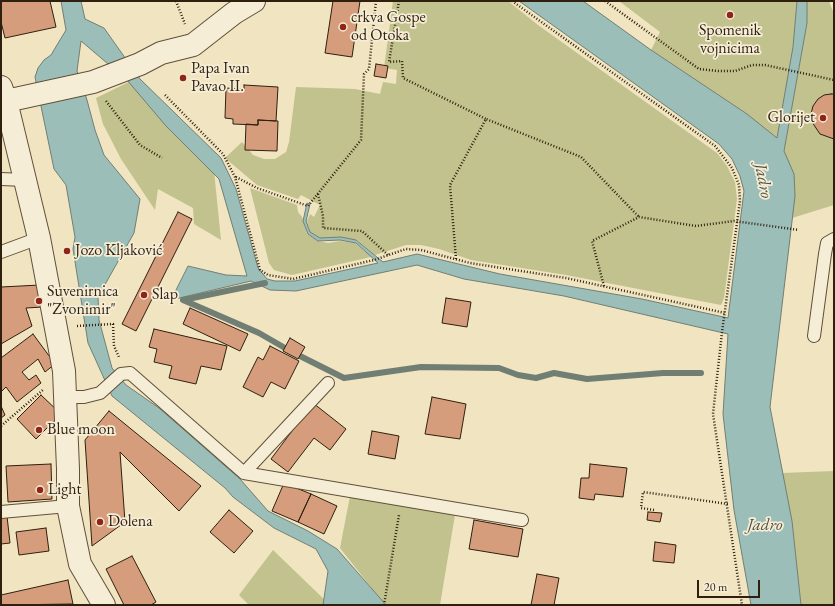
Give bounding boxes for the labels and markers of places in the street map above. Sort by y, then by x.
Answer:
place label: crkva Gospe od Otoka [351,8,426,46]
marker: Spomenik vojnicima [725,10,735,20]
place label: Spomenik vojnicima [699,21,761,59]
marker: crkva Gospe od Otoka [338,22,348,32]
place label: Papa Ivan Pavao II. [191,59,250,97]
marker: Papa Ivan Pavao II. [178,73,188,83]
place label: Glorijet [767,108,815,128]
marker: Glorijet [818,113,828,123]
place label: Jozo Kljaković [75,241,163,261]
marker: Jozo Kljaković [62,246,72,256]
place label: Suvenirnica "Zvonimir" [47,282,118,320]
place label: Slap [152,285,178,305]
marker: Slap [139,290,149,300]
marker: Suvenirnica "Zvonimir" [34,296,44,306]
place label: Blue moon [47,420,115,440]
marker: Blue moon [34,425,44,435]
place label: Light [48,480,81,500]
marker: Light [35,485,45,495]
place label: Dolena [108,512,153,532]
marker: Dolena [95,517,105,527]

